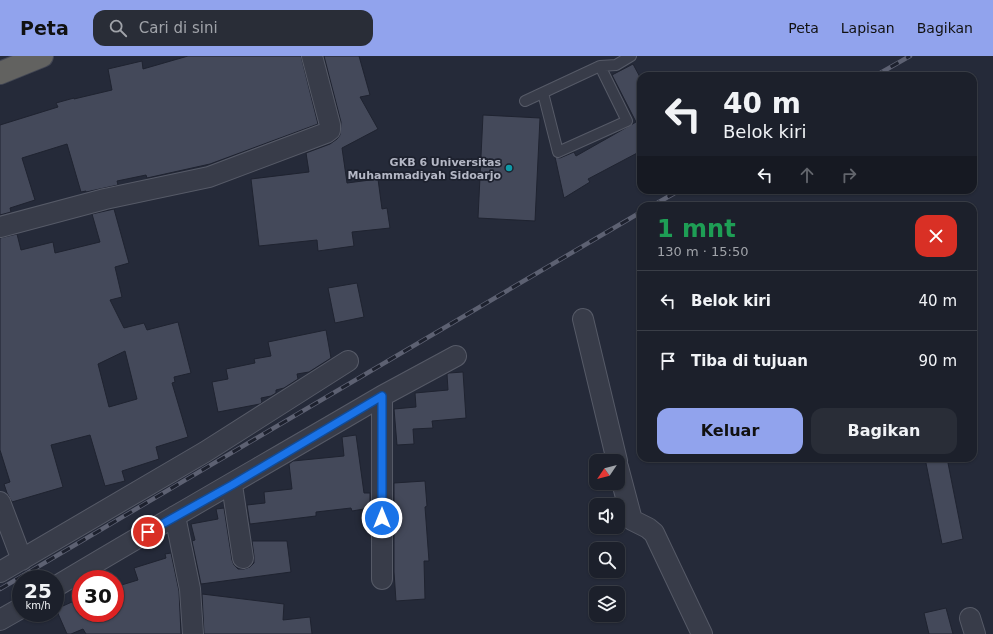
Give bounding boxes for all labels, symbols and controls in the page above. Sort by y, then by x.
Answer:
search box [93,10,373,46]
text: Peta [20,17,69,39]
icon: search [107,17,129,39]
text: Cari di sini [139,19,218,37]
text: Peta [788,20,819,36]
text: Lapisan [841,20,895,36]
text: Bagikan [917,20,973,36]
text: 40 m [723,87,801,120]
icon: left [657,88,709,140]
text: Belok kiri [723,121,806,142]
place label: GKB 6 Universitas Muhammadiyah Sidoarjo [347,156,501,182]
marker: GKB 6 Universitas Muhammadiyah Sidoarjo [504,163,514,173]
icon: left [754,164,776,186]
icon: ahead [796,164,818,186]
icon: right [838,164,860,186]
text: 1 mnt [657,215,736,243]
button: close [915,215,957,257]
text: 130 m · 15:50 [657,244,748,259]
icon: left [657,290,679,312]
text: Belok kiri [691,292,771,310]
text: 40 m [919,292,957,310]
icon: arrive [657,350,679,372]
text: Tiba di tujuan [691,352,808,370]
text: 90 m [919,352,957,370]
button: Keluar [657,408,803,454]
button: Bagikan [811,408,957,454]
north arrow [589,454,625,490]
map controls [589,454,625,622]
position arrow [361,497,403,539]
button: sound [589,498,625,534]
pin [131,515,165,549]
icon: arrive [137,521,159,543]
button: search [589,542,625,578]
speed limit sign: 30 [72,570,124,622]
text: 25 [24,579,52,603]
button: layers [589,586,625,622]
text: km/h [25,600,51,611]

